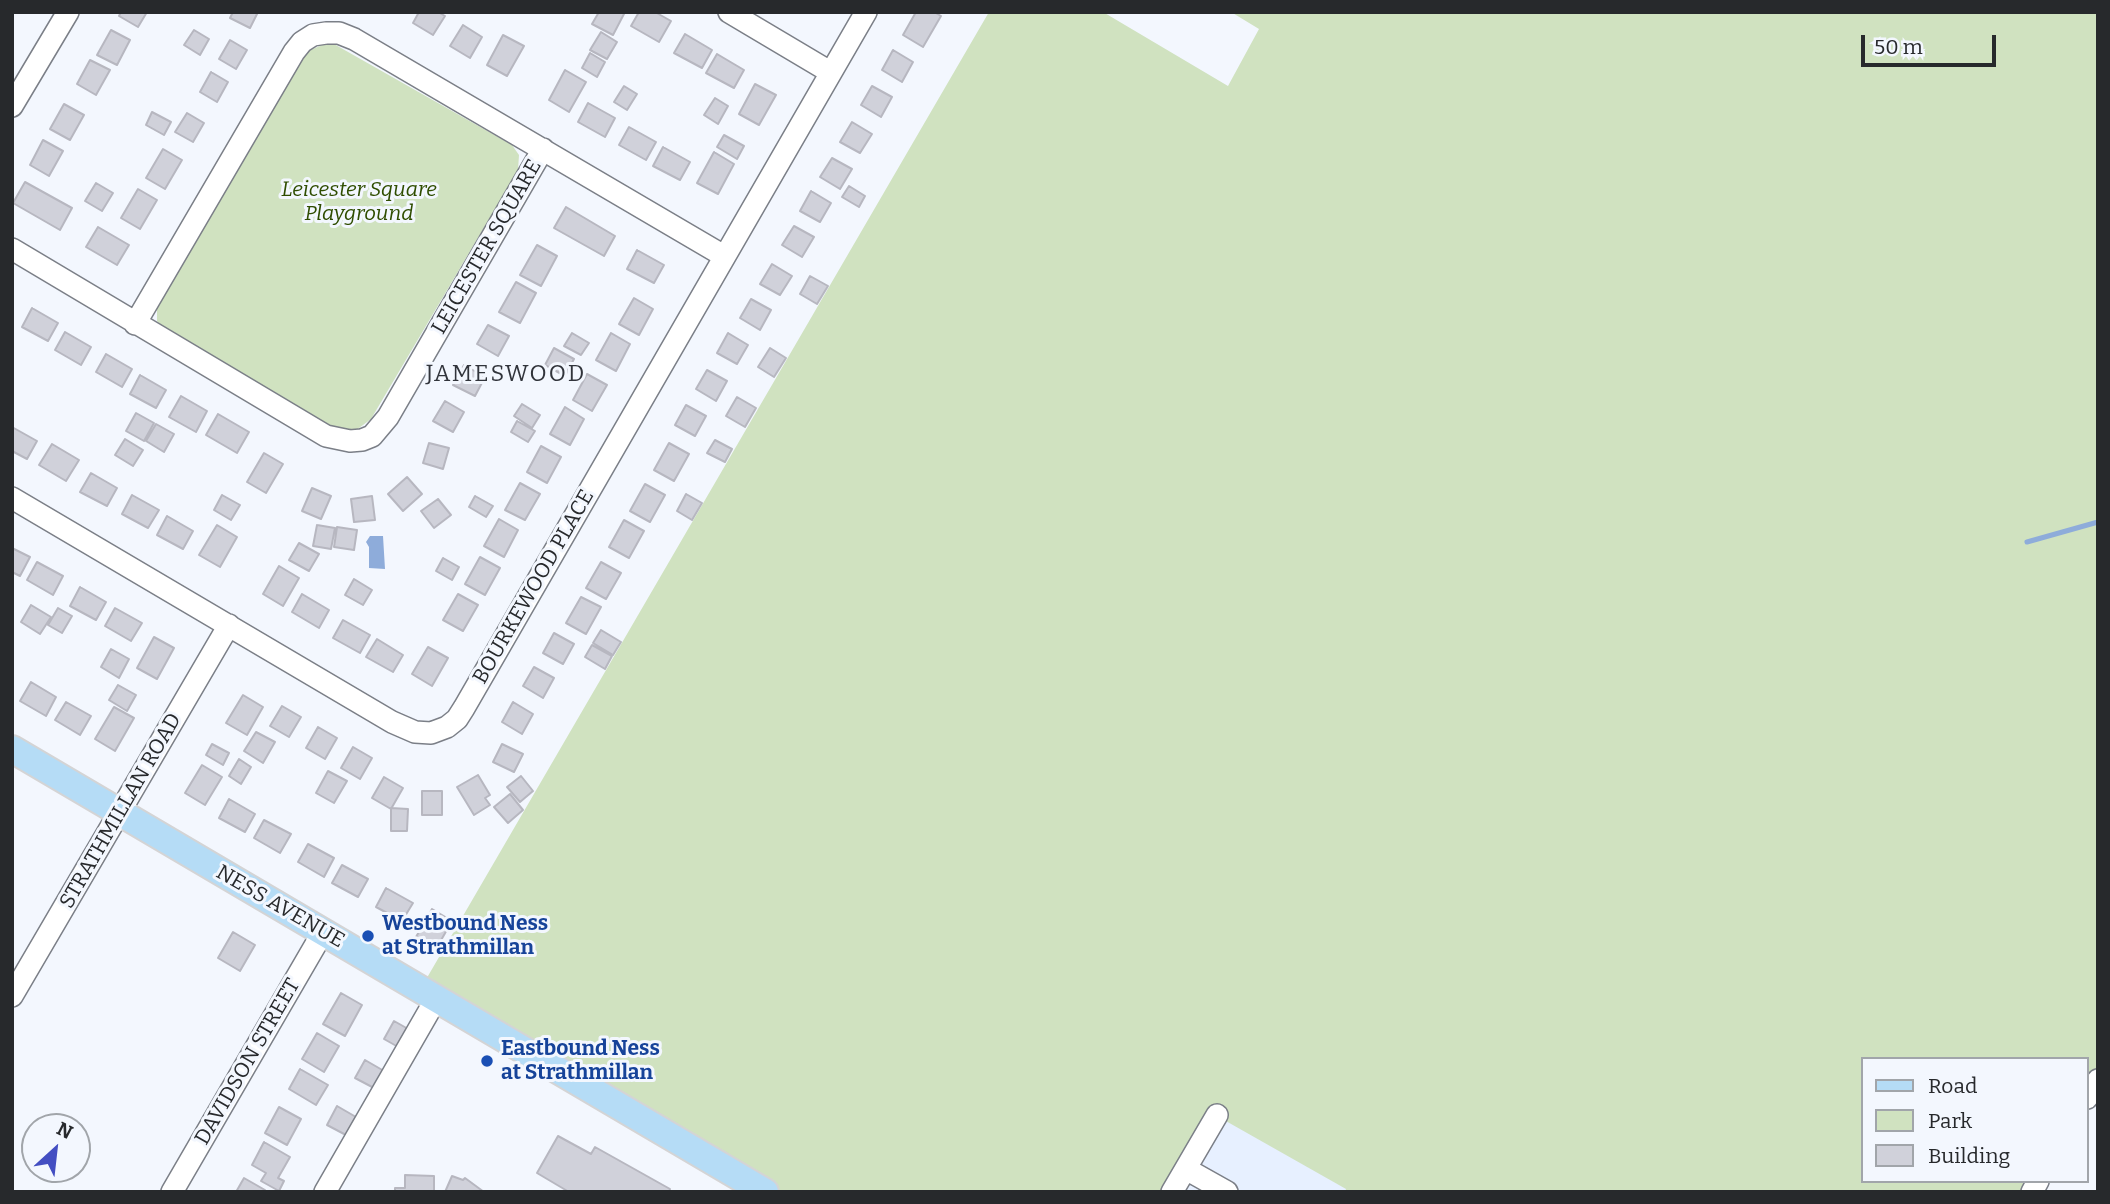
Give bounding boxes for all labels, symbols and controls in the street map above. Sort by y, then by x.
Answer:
scale bar [1865,21,2000,65]
text: 50 m [1874,34,1923,60]
street label: LEICESTER SQUARE [427,155,547,339]
park label: Leicester Square Playground [281,177,437,227]
district label: JAMESWOOD [427,361,585,389]
street label: BOURKEWOOD PLACE [468,485,600,689]
street label: STRATHMILLAN ROAD [55,709,187,913]
street label: NESS AVENUE [211,860,349,954]
place label: Westbound Ness at Strathmillan [382,911,548,961]
marker: Westbound Ness at Strathmillan [360,928,376,944]
street label: DAVIDSON STREET [190,974,306,1150]
place label: Eastbound Ness at Strathmillan [501,1036,660,1086]
marker: Eastbound Ness at Strathmillan [479,1053,495,1069]
legend [1862,1057,2089,1183]
text: Road [1928,1073,1977,1099]
text: Park [1928,1108,1972,1134]
north arrow [21,1113,91,1183]
text: N [53,1117,77,1144]
text: Building [1928,1143,2010,1169]

